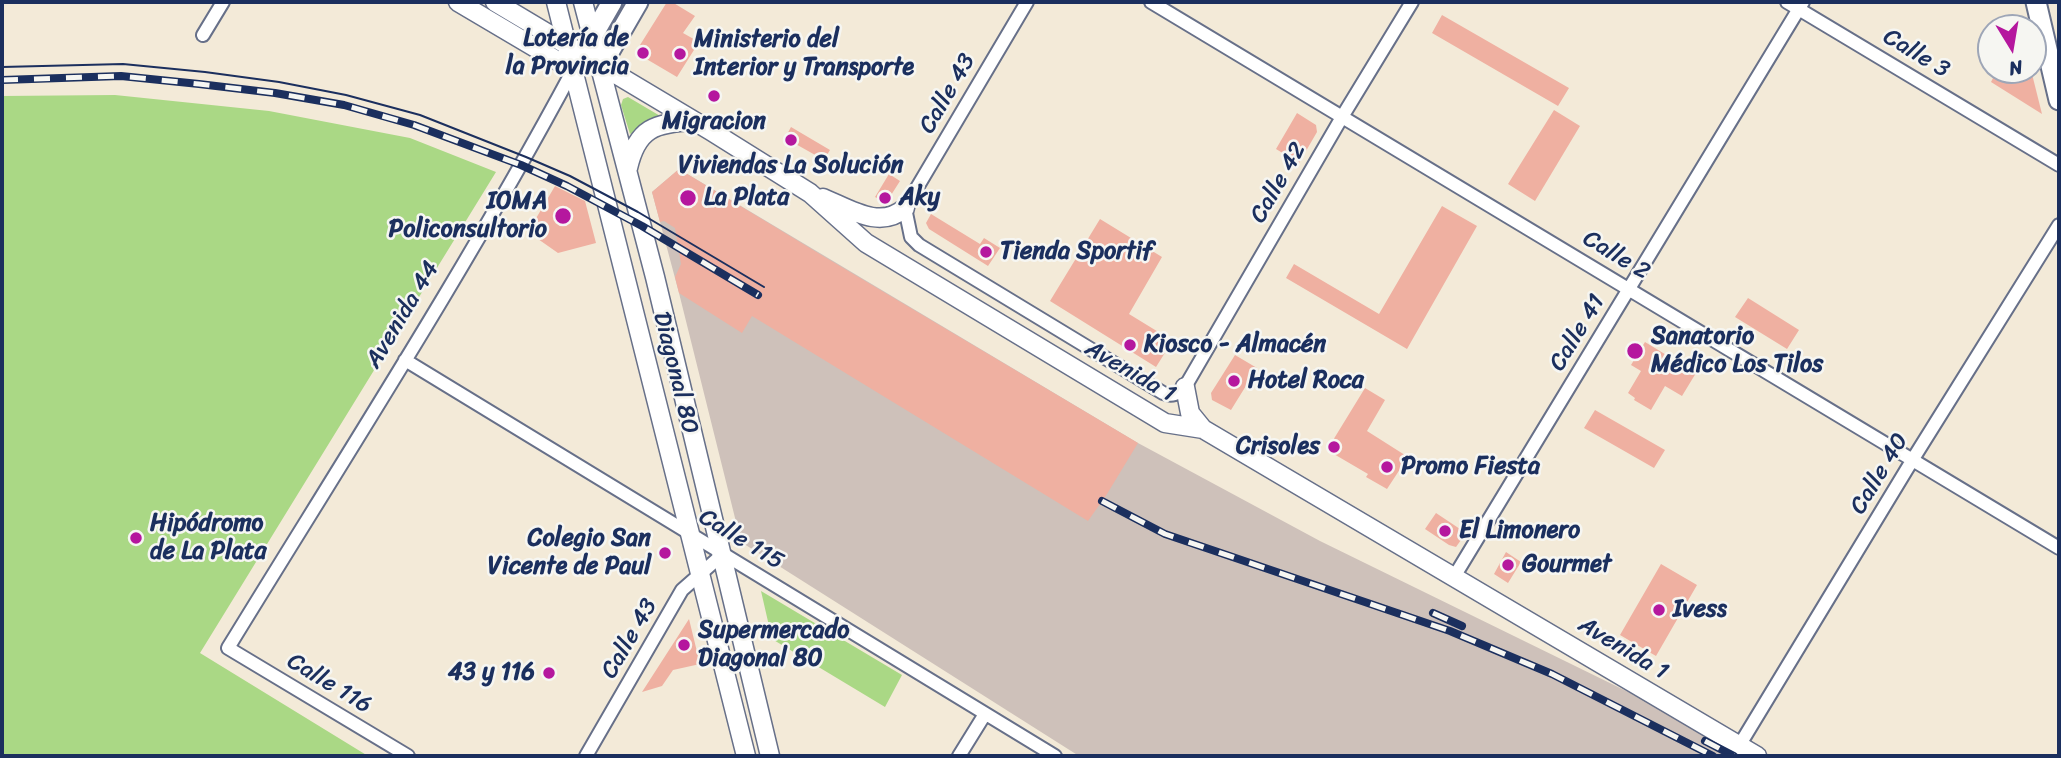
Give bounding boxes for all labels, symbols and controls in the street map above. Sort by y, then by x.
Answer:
north arrow [1977,14,2047,84]
street label: Calle 3 [1878,23,1954,85]
place label: Lotería de la Provincia [506,25,629,81]
place label: Ministerio del Interior y Transporte [694,26,914,82]
marker: Lotería de la Provincia [635,45,651,61]
marker: Ministerio del Interior y Transporte [672,46,688,62]
street label: Calle 43 [914,49,982,139]
text: N [2006,51,2025,86]
marker: Migracion [706,88,722,104]
place label: Migracion [662,108,766,136]
marker: Viviendas La Solución [783,132,799,148]
street label: Calle 42 [1244,138,1314,228]
place label: Viviendas La Solución [678,152,904,180]
place label: La Plata [704,184,789,212]
place label: Aky [899,184,940,212]
place label: IOMA Policonsultorio [389,188,547,244]
marker: La Plata [678,188,698,208]
marker: Aky [877,190,893,206]
marker: IOMA Policonsultorio [553,206,573,226]
street label: Calle 2 [1577,225,1655,287]
place label: Tienda Sportif [1000,238,1153,266]
marker: Tienda Sportif [978,244,994,260]
street label: Avenida 44 [360,256,446,374]
street label: Calle 41 [1544,289,1612,377]
street label: Diagonal 80 [646,309,704,437]
place label: Sanatorio Médico Los Tilos [1651,323,1823,379]
place label: Kiosco - Almacén [1144,331,1326,359]
street label: Avenida 1 [1079,335,1181,409]
marker: Kiosco - Almacén [1122,337,1138,353]
marker: Sanatorio Médico Los Tilos [1625,341,1645,361]
place label: Hotel Roca [1248,367,1364,395]
marker: Hotel Roca [1226,373,1242,389]
street label: Calle 40 [1845,428,1915,520]
place label: Crisoles [1236,433,1320,461]
marker: Crisoles [1326,439,1342,455]
place label: Promo Fiesta [1401,453,1540,481]
marker: Promo Fiesta [1379,459,1395,475]
street label: Calle 115 [693,503,789,577]
place label: Hipódromo de La Plata [150,510,267,566]
place label: El Limonero [1459,517,1580,545]
marker: El Limonero [1437,523,1453,539]
place label: Colegio San Vicente de Paul [488,525,651,581]
marker: Hipódromo de La Plata [128,530,144,546]
marker: Colegio San Vicente de Paul [657,545,673,561]
place label: Gourmet [1522,551,1612,579]
marker: Gourmet [1500,557,1516,573]
street label: Calle 43 [596,594,664,684]
place label: Ivess [1673,596,1727,624]
marker: Ivess [1651,602,1667,618]
street label: Avenida 1 [1573,611,1673,687]
place label: Supermercado Diagonal 80 [698,617,849,673]
marker: Supermercado Diagonal 80 [676,637,692,653]
street label: Calle 116 [282,648,376,720]
place label: 43 y 116 [448,659,535,687]
marker: 43 y 116 [541,665,557,681]

